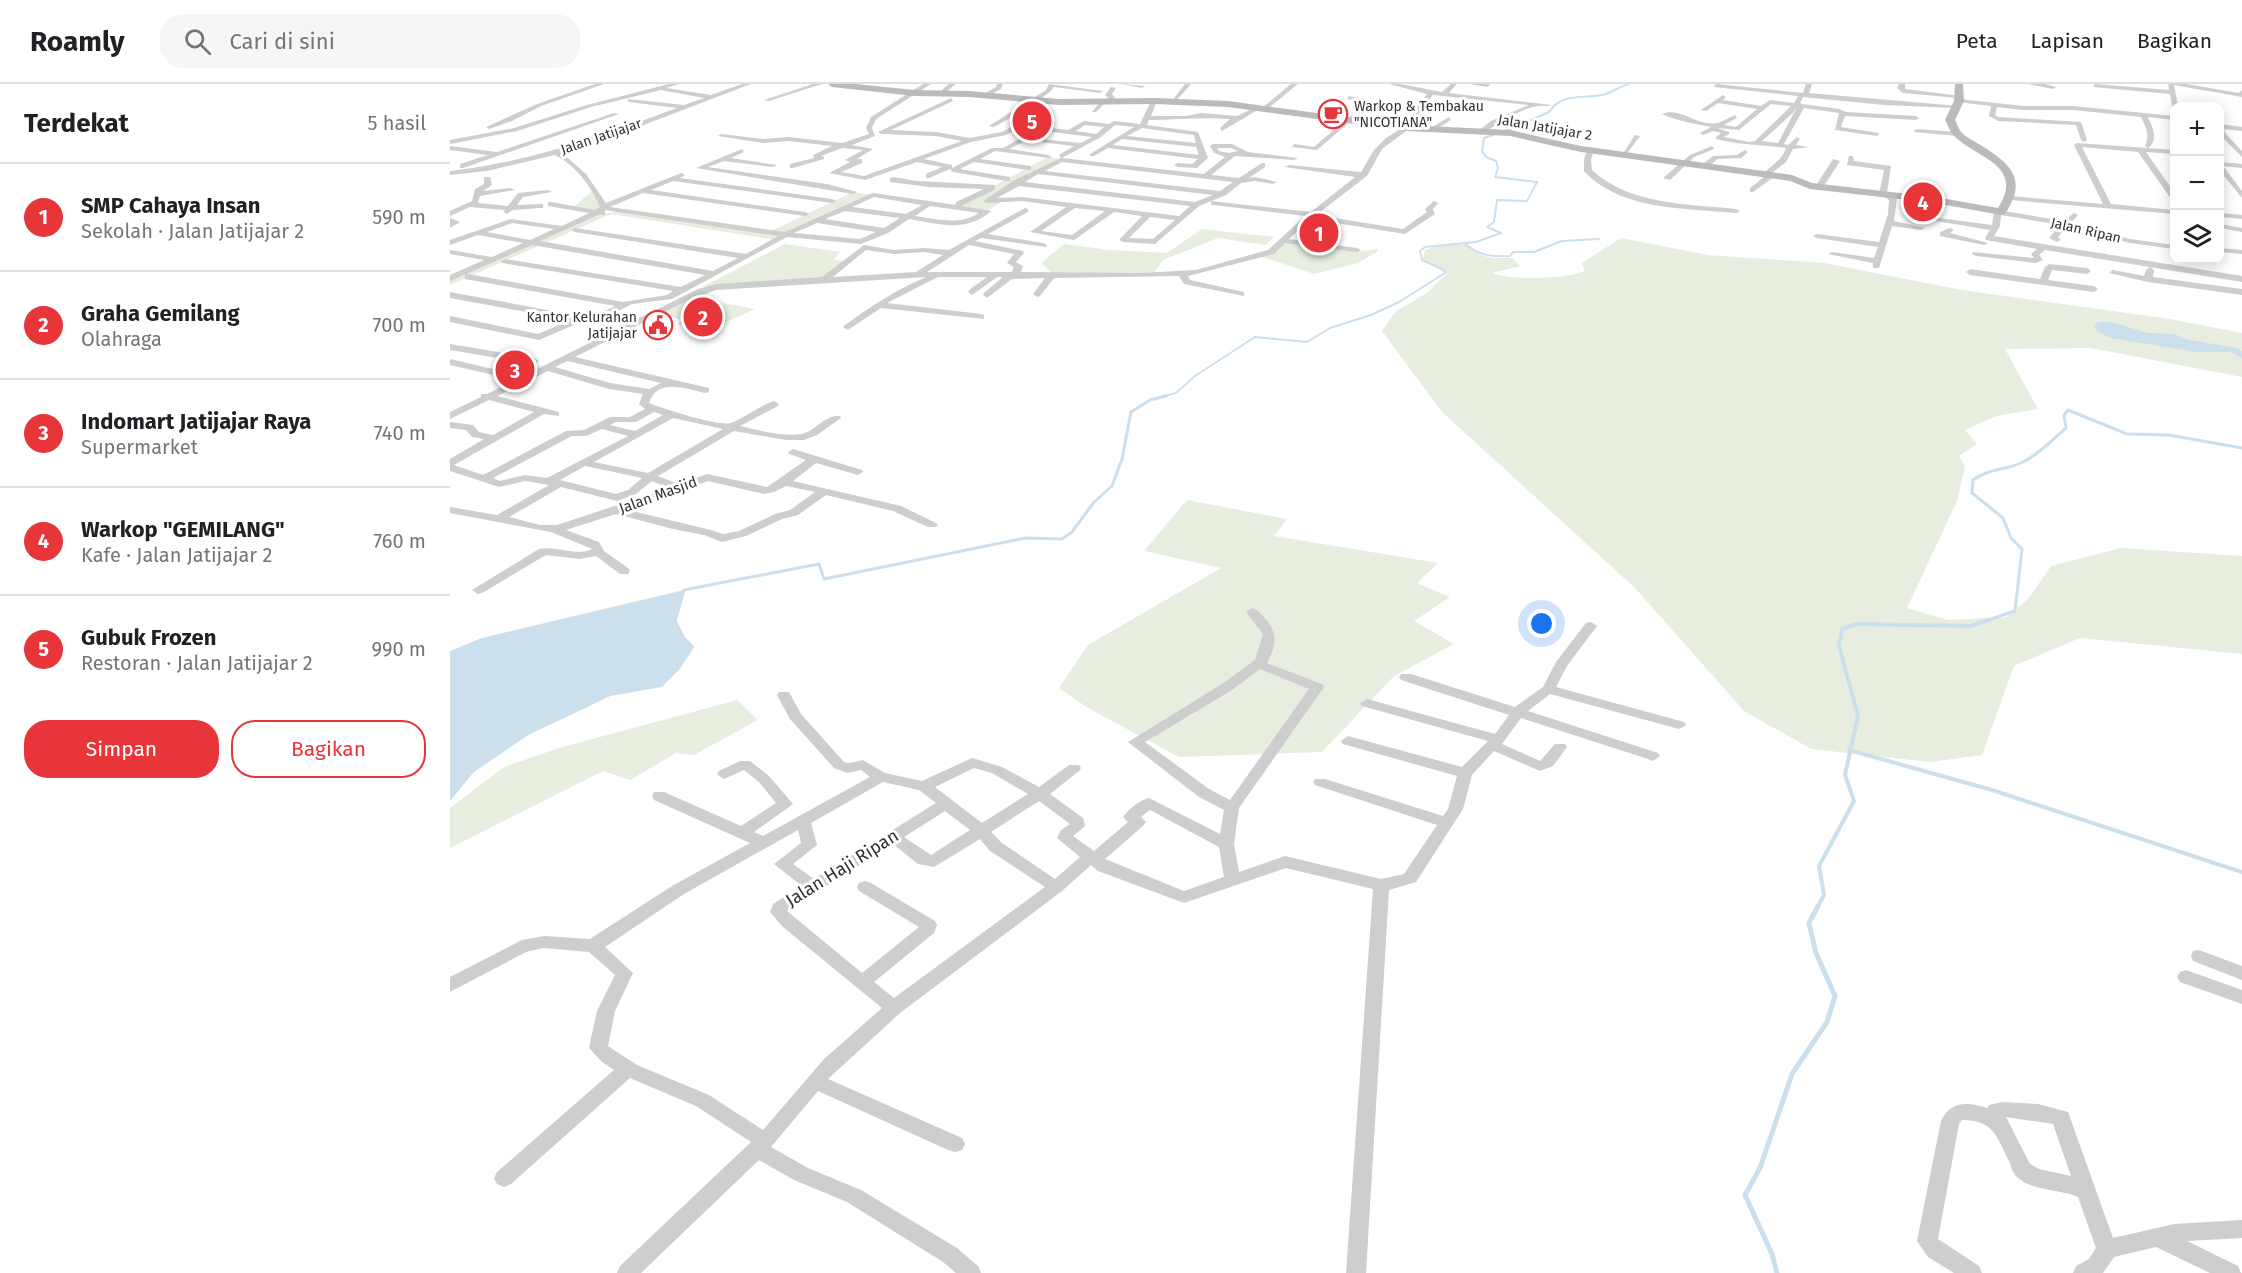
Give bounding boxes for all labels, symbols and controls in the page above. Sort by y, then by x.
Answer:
search box [160,14,580,68]
text: Roamly [30,25,124,58]
icon: search [181,25,214,58]
text: Cari di sini [229,28,335,55]
text: Peta [1956,28,1998,54]
text: Lapisan [2031,28,2104,54]
text: Bagikan [2137,28,2212,54]
cafe icon: Warkop & Tembakau "NICOTIANA" [1317,98,1349,130]
place label: Warkop & Tembakau "NICOTIANA" [1354,98,1484,131]
pin: 5 [1012,99,1052,144]
map controls [2170,102,2224,264]
button: + [2170,102,2224,156]
text: Terdekat [24,108,129,139]
text: 5 hasil [367,111,426,135]
street label: Jalan Jatijajar 2 [1497,111,1593,144]
street label: Jalan Jatijajar [558,114,644,158]
button: − [2170,156,2224,210]
pin: 4 [1904,180,1942,224]
text: SMP Cahaya Insan [81,192,260,219]
text: 1 [39,205,48,229]
text: 590 m [372,205,426,229]
pin: 1 [1300,210,1338,256]
button: layers [2170,210,2224,264]
street label: Jalan Ripan [2049,214,2123,247]
text: Sekolah · Jalan Jatijajar 2 [81,219,304,243]
pin: 2 [684,294,722,340]
text: Graha Gemilang [81,300,240,327]
place label: Kantor Kelurahan Jatijajar [526,309,638,342]
public building icon: Kantor Kelurahan Jatijajar [642,309,674,341]
text: 2 [38,313,49,337]
text: 700 m [373,313,426,337]
text: Olahraga [81,327,162,351]
pin: 3 [496,348,534,392]
text: Indomart Jatijajar Raya [81,408,311,435]
text: 3 [38,421,49,445]
text: 740 m [374,421,426,445]
text: Supermarket [81,435,198,459]
street label: Jalan Masjid [616,473,700,517]
text: Warkop "GEMILANG" [81,516,285,543]
text: 4 [38,529,49,553]
text: 760 m [373,529,426,553]
text: Kafe · Jalan Jatijajar 2 [81,543,272,567]
your location [1527,609,1556,638]
text: Gubuk Frozen [81,624,216,651]
text: 5 [38,637,49,661]
text: 990 m [371,637,426,661]
text: Restoran · Jalan Jatijajar 2 [81,651,313,675]
button: Simpan [24,720,219,778]
button: Bagikan [231,720,426,778]
street label: Jalan Haji Ripan [781,825,903,911]

